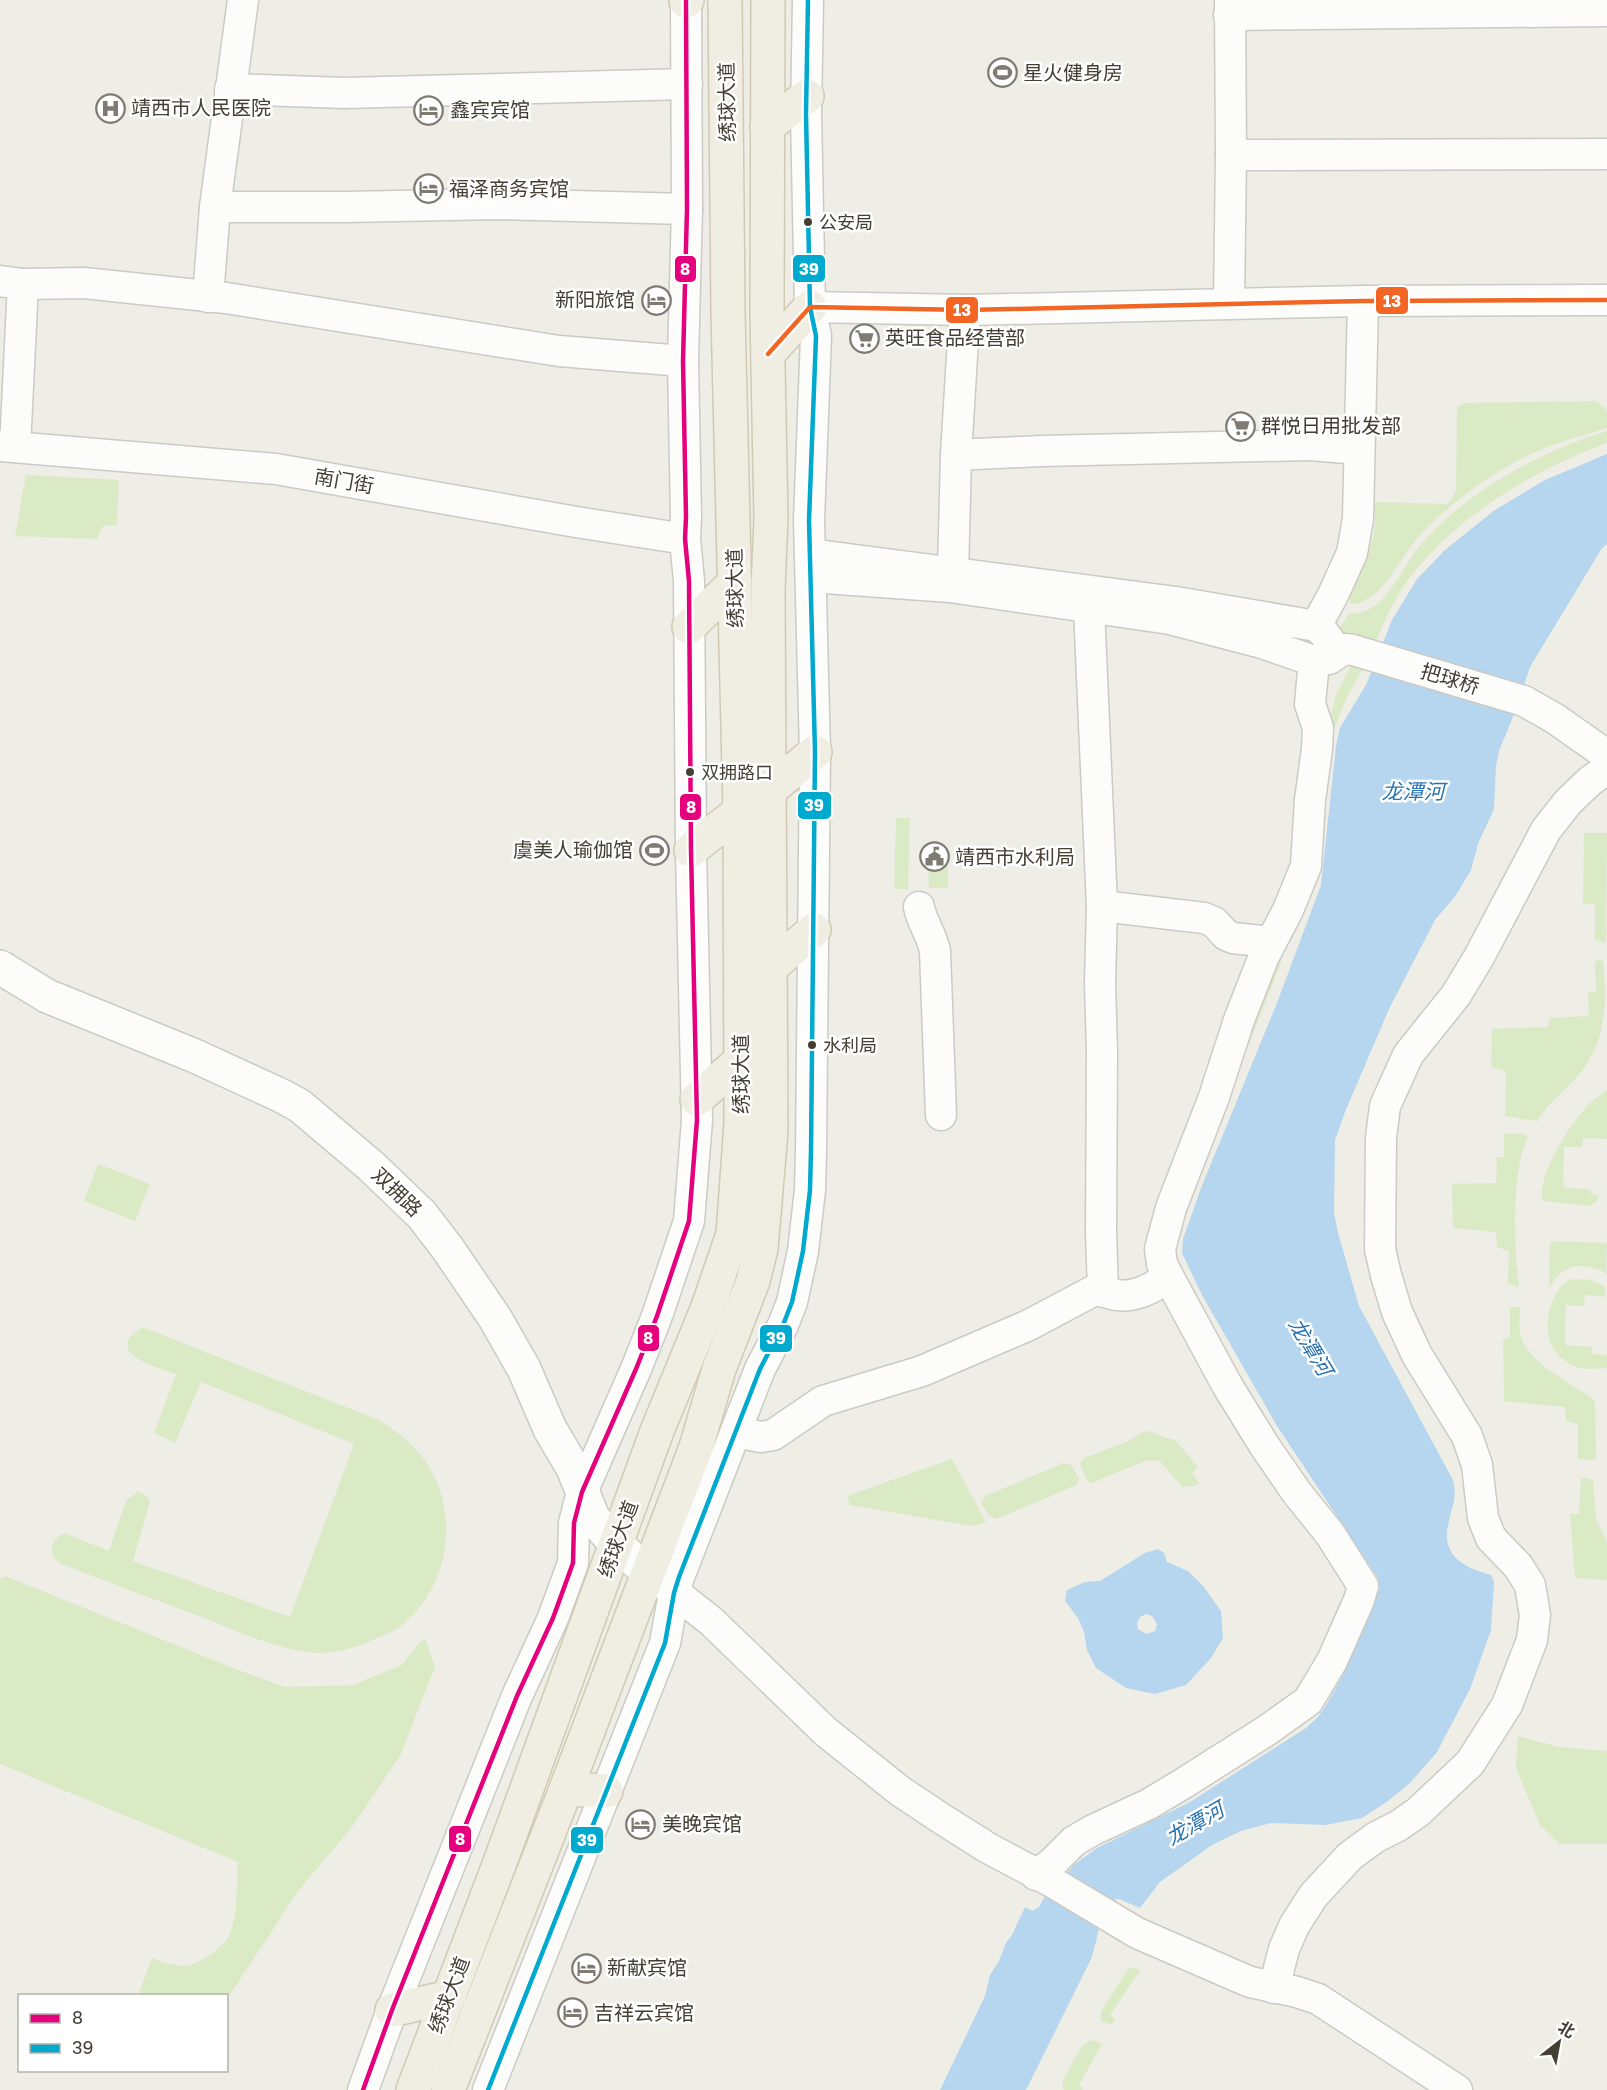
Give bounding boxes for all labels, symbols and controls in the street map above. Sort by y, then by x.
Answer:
sports icon: 星火健身房 [986,57,1018,89]
place label: 星火健身房 [1023,60,1123,84]
street label: 绣球大道 [713,62,739,142]
hospital icon: 靖西市人民医院 [94,92,126,124]
hotel icon: 鑫宾宾馆 [413,94,445,126]
place label: 靖西市人民医院 [131,95,271,119]
place label: 鑫宾宾馆 [450,97,530,121]
hotel icon: 福泽商务宾馆 [412,173,444,205]
place label: 福泽商务宾馆 [449,176,569,200]
place label: 公安局 [819,211,873,233]
marker: 公安局 [802,216,814,228]
line badge: 39 [792,254,826,283]
line badge: 8 [674,255,697,283]
text: 8 [680,259,690,279]
text: 39 [799,259,819,279]
hotel icon: 新阳旅馆 [640,284,672,316]
line badge: 13 [1375,286,1409,315]
place label: 新阳旅馆 [555,287,635,311]
text: 13 [1383,291,1401,311]
line badge: 13 [945,296,979,324]
text: 13 [953,300,971,320]
supermarket icon: 英旺食品经营部 [848,322,880,354]
place label: 英旺食品经营部 [885,325,1025,349]
supermarket icon: 群悦日用批发部 [1224,410,1256,442]
place label: 群悦日用批发部 [1261,413,1401,437]
street label: 南门街 [313,463,376,497]
street label: 绣球大道 [721,548,747,628]
street label: 把球桥 [1418,658,1482,698]
place label: 双拥路口 [701,761,773,783]
marker: 双拥路口 [684,766,696,778]
water label: 龙潭河 [1382,778,1448,804]
line badge: 39 [797,791,832,820]
line badge: 8 [679,793,702,821]
text: 39 [804,795,824,815]
text: 8 [686,797,696,817]
sports icon: 虞美人瑜伽馆 [638,834,670,866]
place label: 虞美人瑜伽馆 [513,837,633,861]
public building icon: 靖西市水利局 [918,841,950,873]
place label: 靖西市水利局 [955,844,1075,868]
street label: 绣球大道 [728,1034,752,1114]
place label: 水利局 [823,1034,877,1056]
marker: 水利局 [806,1039,818,1051]
street label: 双拥路 [368,1162,428,1221]
water label: 龙潭河 [1283,1313,1340,1384]
line badge: 8 [637,1324,660,1352]
line badge: 39 [759,1324,793,1353]
text: 8 [643,1328,653,1348]
text: 39 [766,1328,786,1348]
street label: 绣球大道 [592,1497,642,1580]
water label: 龙潭河 [1161,1794,1232,1850]
hotel icon: 美晚宾馆 [625,1808,657,1840]
place label: 美晚宾馆 [662,1811,742,1835]
line badge: 8 [448,1825,472,1853]
line badge: 39 [570,1826,604,1854]
text: 8 [455,1829,465,1849]
text: 39 [577,1830,597,1850]
hotel icon: 新献宾馆 [570,1952,602,1984]
street label: 绣球大道 [423,1953,474,2036]
place label: 新献宾馆 [607,1955,687,1979]
legend [18,1994,228,2072]
hotel icon: 吉祥云宾馆 [557,1997,589,2029]
place label: 吉祥云宾馆 [594,2000,694,2024]
text: 8 [72,2006,83,2028]
north arrow [1529,2012,1589,2072]
text: 北 [1555,2016,1579,2042]
text: 39 [72,2036,93,2058]

